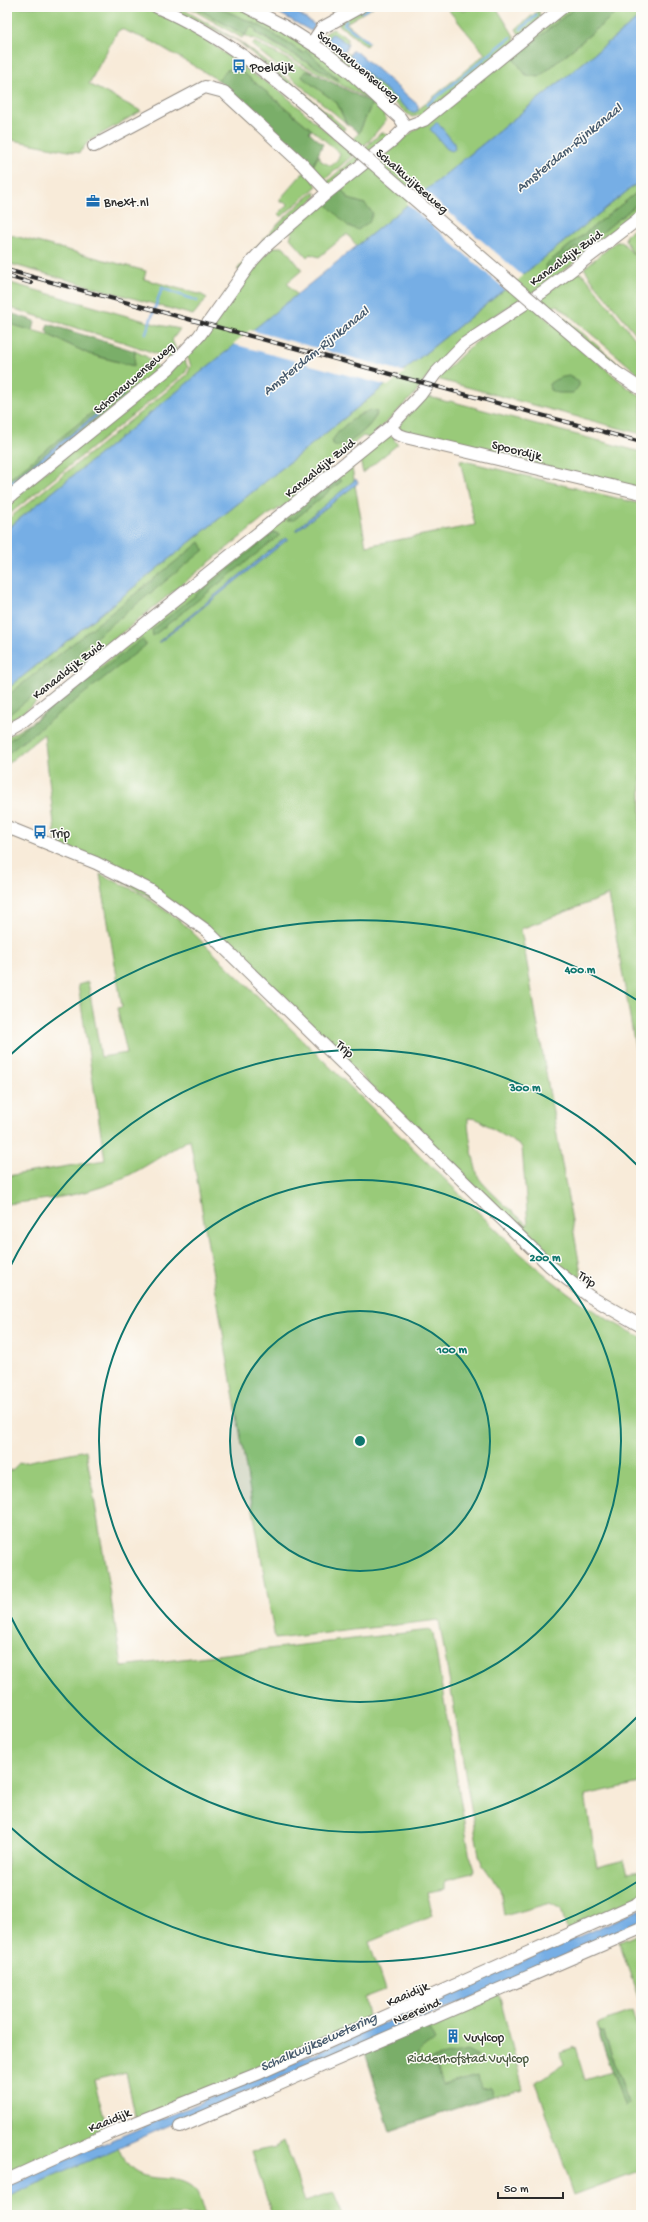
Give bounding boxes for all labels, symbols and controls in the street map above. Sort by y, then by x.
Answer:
street label: Schonauwenseweg [313,28,401,106]
bus stop icon: Poeldijk [231,58,247,74]
place label: Poeldijk [249,61,295,76]
water label: Amsterdam-Rijnkanaal [513,100,627,197]
street label: Schalkwijkseweg [372,146,451,218]
office icon: Bnext.nl [85,193,101,209]
place label: Bnext.nl [103,196,149,211]
street label: Kanaaldijk Zuid [527,227,607,290]
water label: Amsterdam-Rijnkanaal [260,303,374,400]
street label: Schonauwenseweg [91,340,178,418]
street label: Kanaaldijk Zuid [282,435,360,502]
street label: Spoordijk [490,438,544,465]
street label: Kanaaldijk Zuid [30,638,108,703]
bus stop icon: Trip [32,824,48,840]
place label: Trip [50,827,70,842]
text: 400 m [564,964,596,978]
street label: Trip [332,1037,357,1062]
text: 300 m [508,1082,541,1096]
text: 200 m [530,1252,561,1266]
street label: Trip [574,1268,599,1292]
text: 100 m [436,1344,467,1358]
centre of rings [353,1434,367,1448]
street label: Kaaidijk [385,1979,432,2011]
street label: Neereind [391,1995,444,2029]
water label: Schalkwijksewetering [258,2009,381,2077]
building icon: Vuylcop [445,2028,461,2044]
place label: Vuylcop [463,2031,505,2046]
park label: Ridderhofstad Vuylcop [407,2052,530,2067]
street label: Kaaidijk [87,2105,134,2137]
scale bar [498,2174,563,2200]
text: 50 m [504,2183,529,2197]

